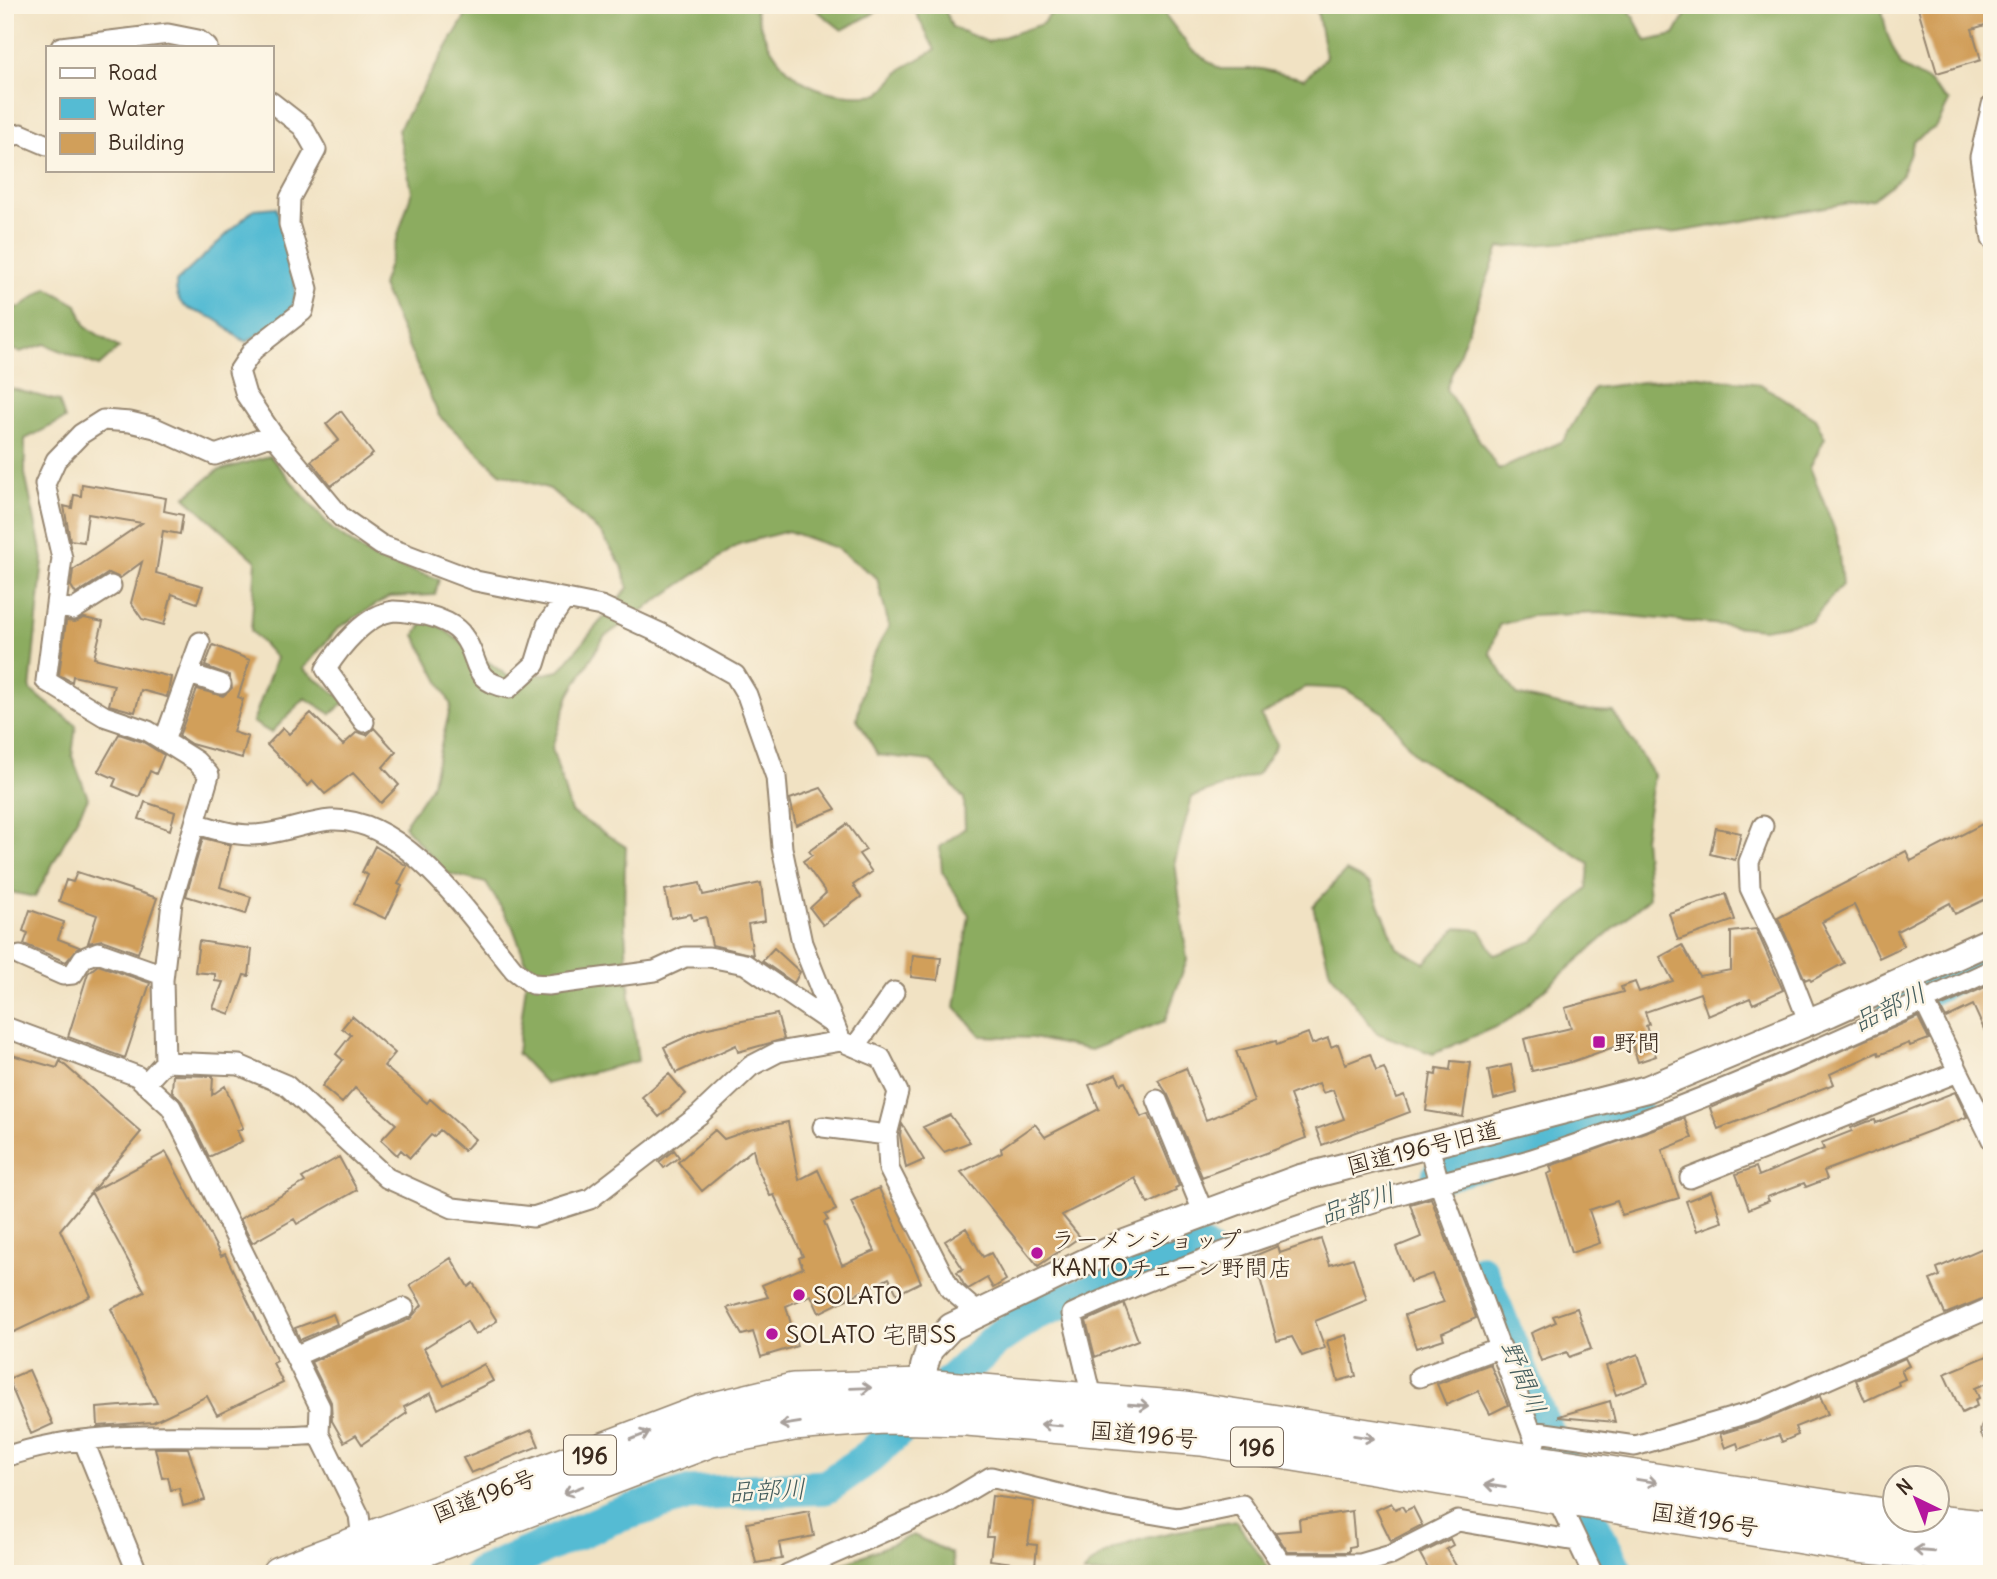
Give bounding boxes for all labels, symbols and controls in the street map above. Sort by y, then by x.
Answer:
legend [46,46,273,172]
text: Road [108,59,157,86]
text: Water [108,95,166,122]
text: Building [108,129,184,156]
water label: 品部川 [1847,976,1931,1038]
place label: 野間 [1613,1027,1661,1057]
marker: 野間 [1591,1034,1607,1050]
street label: 国道196号旧道 [1343,1113,1503,1181]
water label: 品部川 [1315,1175,1399,1231]
place label: ラーメンショップ KANTOチェーン野間店 [1051,1224,1292,1282]
marker: ラーメンショップ KANTOチェーン野間店 [1029,1245,1045,1261]
place label: SOLATO [813,1280,903,1310]
marker: SOLATO [791,1287,807,1303]
place label: SOLATO 宅間SS [786,1319,956,1349]
marker: SOLATO 宅間SS [764,1326,780,1342]
water label: 野間川 [1494,1335,1554,1419]
one-way arrow [849,1382,872,1395]
one-way arrow [1127,1399,1150,1412]
street label: 国道196号 [1088,1414,1200,1454]
one-way arrow [779,1418,802,1431]
one-way arrow [1041,1418,1063,1431]
road number: 196 [1231,1428,1283,1466]
one-way arrow [629,1429,651,1442]
one-way arrow [1352,1431,1375,1444]
road number: 196 [564,1436,616,1474]
street label: 国道196号 [428,1461,540,1529]
north arrow [1882,1464,1952,1534]
water label: 品部川 [727,1471,807,1509]
text: N [1891,1473,1917,1500]
one-way arrow [1635,1475,1658,1488]
one-way arrow [1484,1479,1507,1492]
one-way arrow [563,1484,585,1497]
street label: 国道196号 [1649,1496,1761,1542]
one-way arrow [1913,1544,1936,1557]

